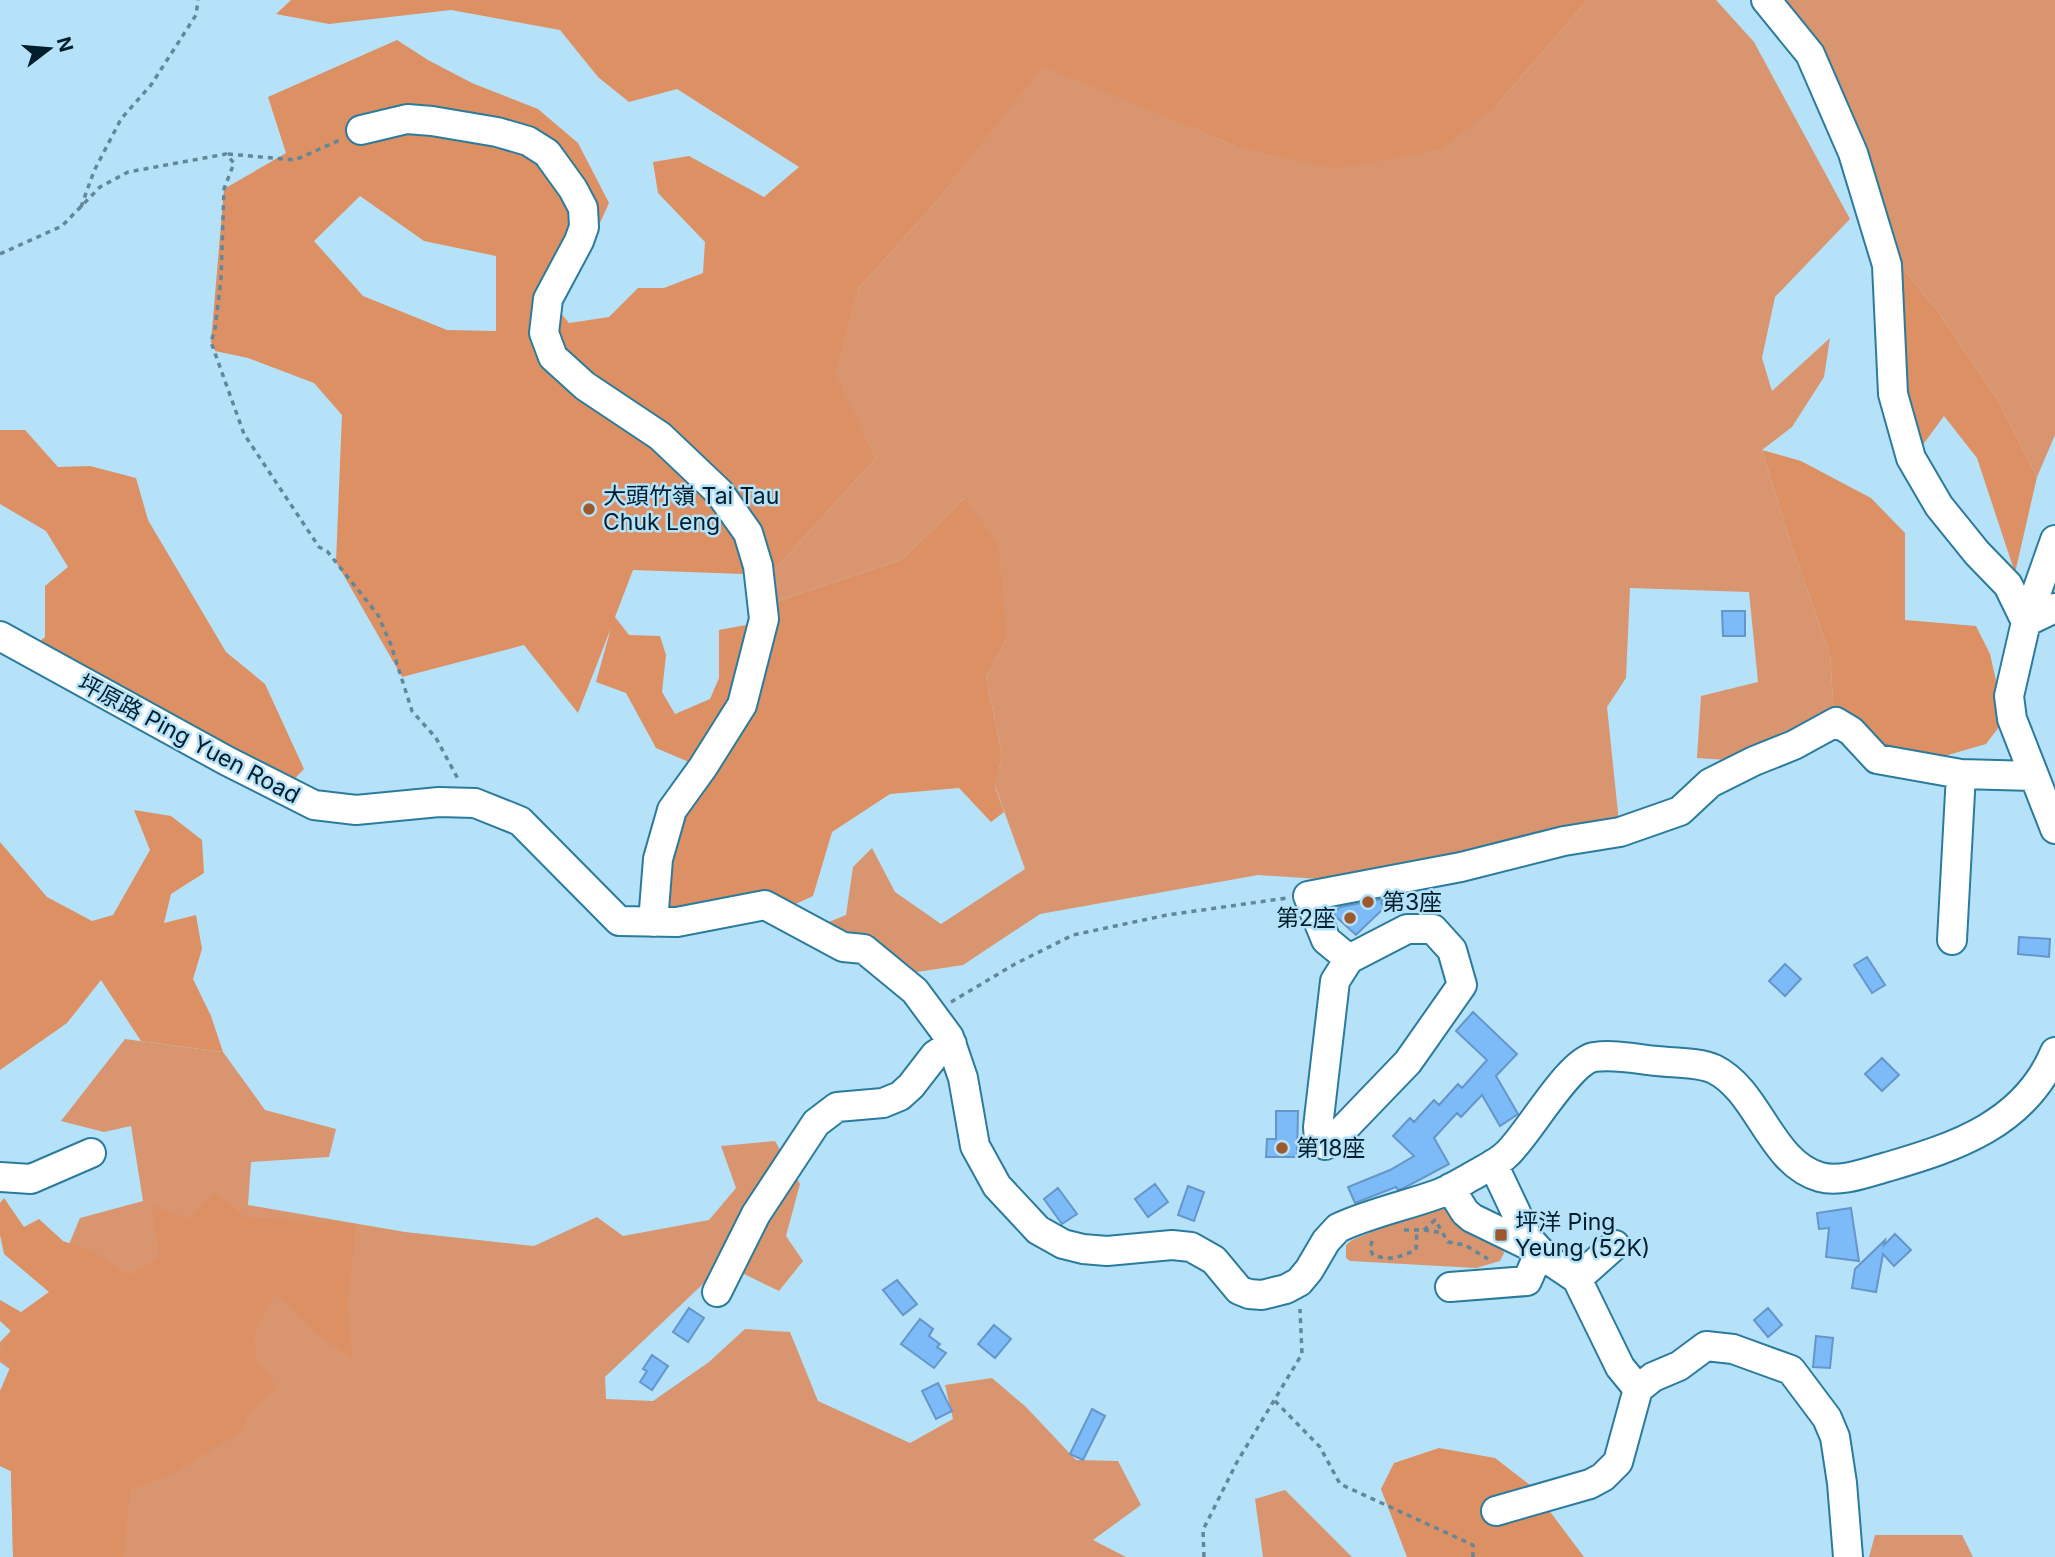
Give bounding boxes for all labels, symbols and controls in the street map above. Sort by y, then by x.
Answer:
north arrow [14,14,84,84]
text: N [52,34,78,55]
place label: 大頭竹嶺 Tai Tau Chuk Leng [603,482,779,536]
marker: 大頭竹嶺 Tai Tau Chuk Leng [581,501,597,517]
street label: 坪原路 Ping Yuen Road [73,669,305,809]
place label: 第3座 [1382,888,1442,916]
marker: 第3座 [1360,894,1376,910]
place label: 第2座 [1276,904,1336,932]
marker: 第2座 [1342,910,1358,926]
place label: 第18座 [1296,1134,1366,1162]
marker: 第18座 [1274,1140,1290,1156]
place label: 坪洋 Ping Yeung (52K) [1515,1208,1650,1262]
marker: 坪洋 Ping Yeung (52K) [1493,1227,1509,1243]

